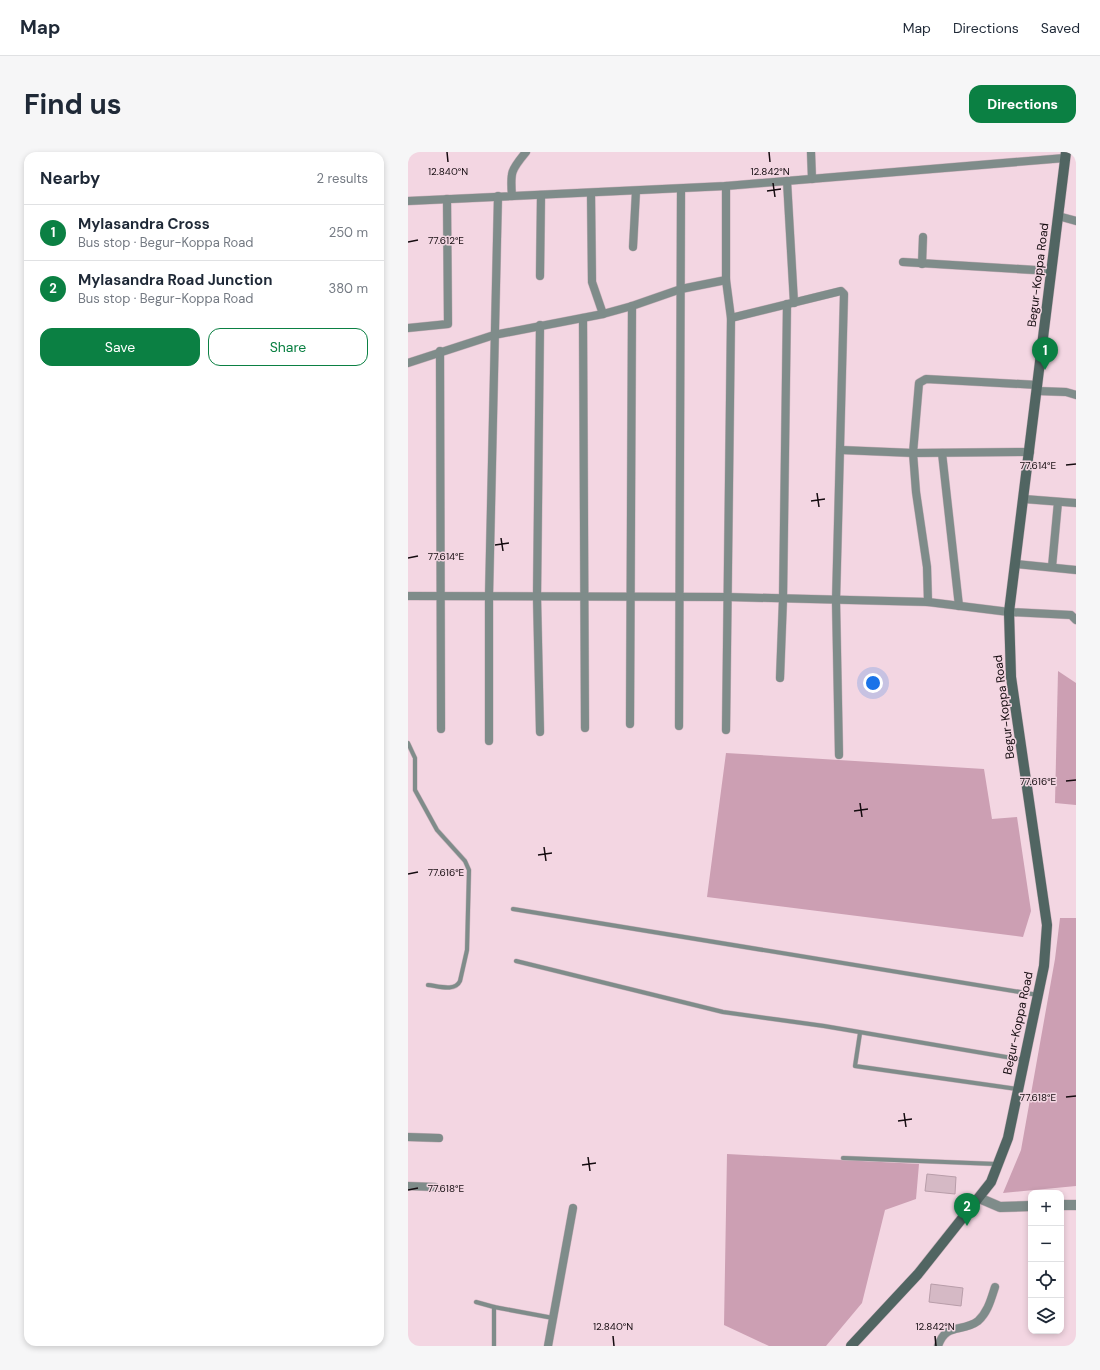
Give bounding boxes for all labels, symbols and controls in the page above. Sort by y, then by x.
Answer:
text: Map [20,15,60,40]
text: Map [903,19,931,37]
text: Directions [953,19,1019,37]
text: Saved [1041,19,1080,37]
button: Directions [969,85,1076,123]
text: Find us [24,86,122,123]
text: 12.840°N [428,165,468,178]
text: 12.842°N [750,165,790,178]
text: Nearby [40,167,100,189]
text: 2 results [317,170,368,187]
text: Mylasandra Cross [78,214,210,234]
street label: Begur-Koppa Road [1024,222,1052,328]
text: 1 [51,224,55,241]
text: 250 m [329,224,368,241]
text: Bus stop · Begur-Koppa Road [78,234,253,251]
text: 77.612°E [428,234,464,247]
text: Mylasandra Road Junction [78,270,272,290]
text: 2 [49,280,57,297]
text: 380 m [328,280,368,297]
text: Bus stop · Begur-Koppa Road [78,290,253,307]
button: Save [40,328,200,366]
button: Share [208,328,368,366]
pin: 1 [1032,337,1058,370]
text: 77.614°E [1020,459,1057,472]
text: 77.614°E [428,550,465,563]
street label: Begur-Koppa Road [990,654,1018,760]
your location [863,673,883,693]
text: 77.616°E [1020,775,1057,788]
text: 77.616°E [428,866,465,879]
street label: Begur-Koppa Road [999,970,1037,1076]
text: 77.618°E [1020,1091,1057,1104]
text: 77.618°E [428,1182,465,1195]
map controls [1028,1190,1064,1334]
button: + [1028,1190,1064,1226]
pin: 2 [954,1193,980,1226]
button: − [1028,1226,1064,1262]
button: locate [1028,1262,1064,1298]
button: layers [1028,1298,1064,1334]
text: 12.840°N [593,1320,633,1333]
text: 12.842°N [915,1320,955,1333]

